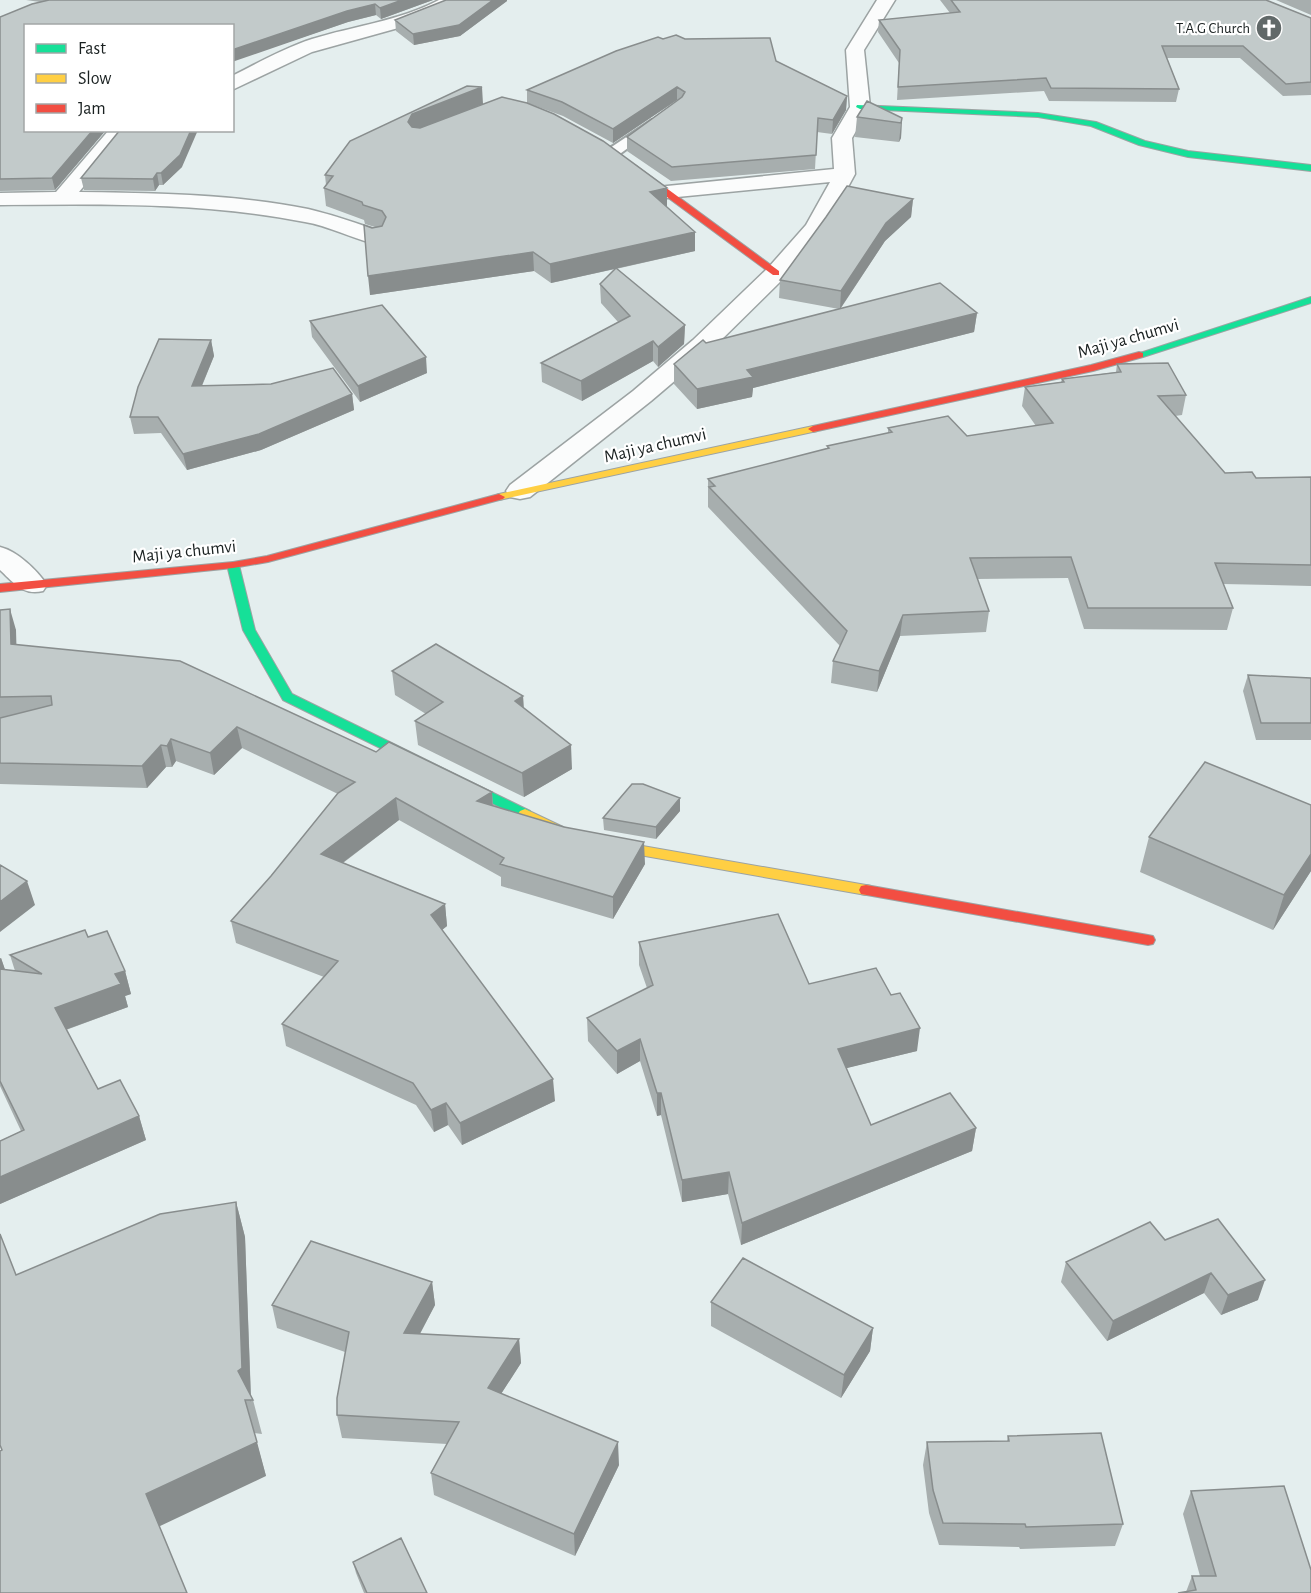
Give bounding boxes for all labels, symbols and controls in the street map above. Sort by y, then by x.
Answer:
church icon: T.A.G Church [1254,13,1284,43]
place label: T.A.G Church [1176,21,1250,36]
legend [24,24,234,132]
text: Fast [78,40,106,58]
text: Slow [78,70,111,88]
text: Jam [78,100,106,118]
street label: Maji ya chumvi [1076,316,1181,362]
street label: Maji ya chumvi [602,425,708,466]
street label: Maji ya chumvi [131,538,237,566]

